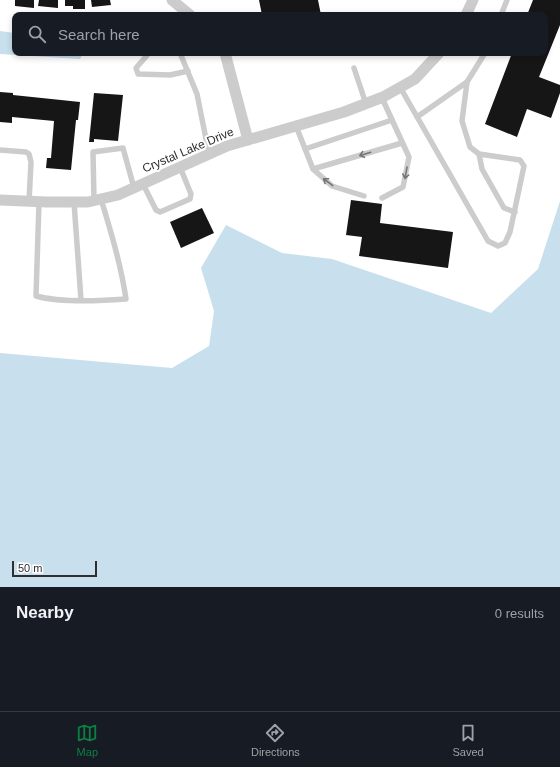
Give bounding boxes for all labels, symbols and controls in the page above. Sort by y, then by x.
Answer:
search box [12,12,548,56]
icon: search [26,23,48,45]
text: Search here [58,26,140,43]
street label: Crystal Lake Drive [140,124,236,176]
one-way arrow [359,151,372,158]
one-way arrow [402,166,410,179]
one-way arrow [323,178,334,186]
scale bar [12,559,97,578]
text: 50 m [18,562,42,574]
text: Nearby [16,603,74,622]
text: 0 results [495,606,544,621]
tab: Map [76,722,98,758]
tab: Directions [251,722,300,758]
tab: Saved [452,722,484,758]

